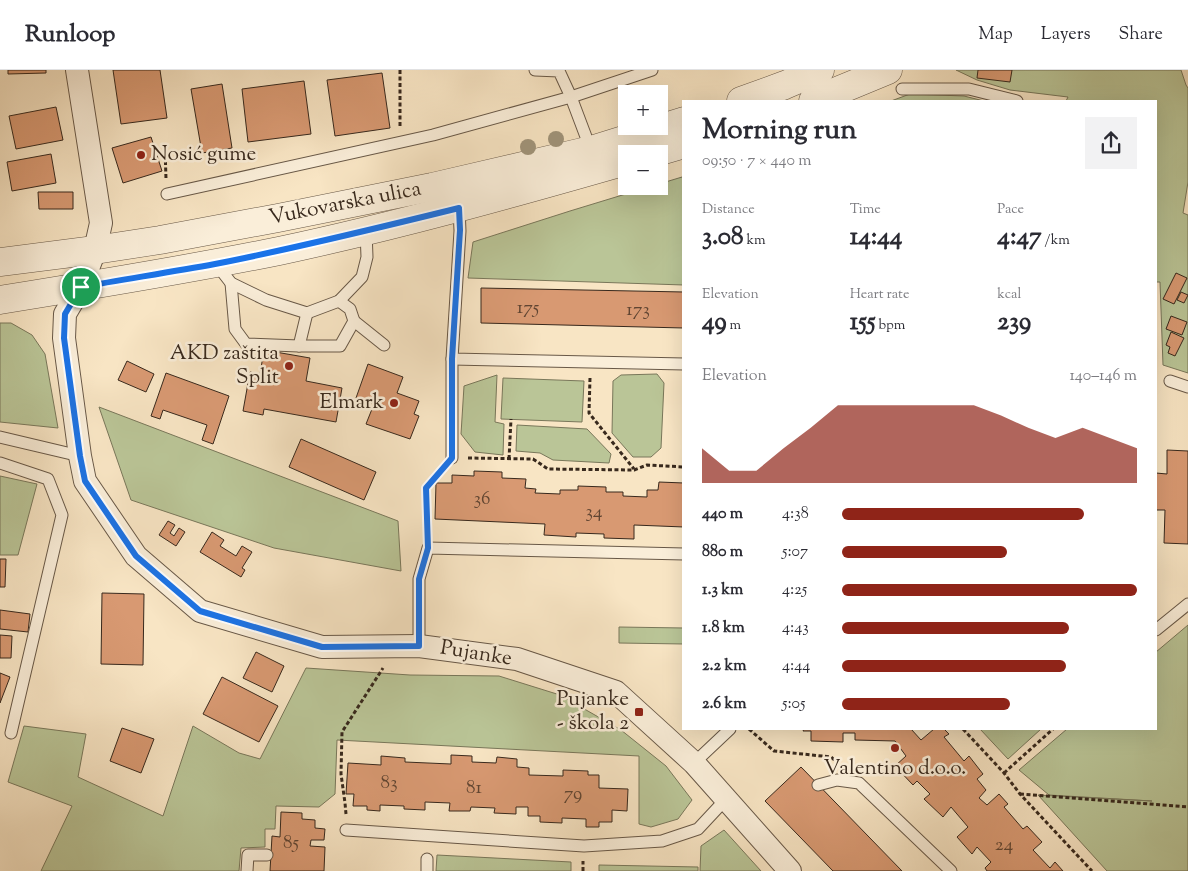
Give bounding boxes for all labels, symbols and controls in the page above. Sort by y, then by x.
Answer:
text: Runloop [25,18,115,52]
text: Map [978,22,1013,48]
text: Layers [1041,22,1091,48]
text: Share [1119,22,1163,48]
map controls [618,85,668,195]
button: + [618,85,668,135]
text: Morning run [702,111,857,151]
button: share [1085,117,1137,169]
place label: Nosić gume [151,140,256,170]
button: − [618,145,668,195]
marker: Nosić gume [135,149,147,161]
text: 09:50 · 7 × 440 m [702,150,812,173]
street label: Vukovarska ulica [266,174,424,233]
text: Distance [702,200,755,220]
text: Time [850,200,881,220]
text: Pace [997,200,1024,220]
text: 3.08 [702,220,743,256]
text: 14:44 [850,220,902,256]
text: 4:47 [997,220,1042,256]
text: km [743,231,766,251]
text: /km [1042,231,1070,251]
pin [60,266,102,308]
icon: arrive [67,273,95,301]
text: Elevation [702,285,759,305]
text: Heart rate [850,285,909,305]
text: kcal [997,285,1021,305]
house number: 175 [517,295,540,322]
house number: 173 [626,297,650,324]
text: 49 [702,305,727,341]
text: 155 [850,305,875,341]
text: 239 [997,305,1031,341]
text: m [727,316,741,336]
text: bpm [875,316,905,336]
place label: AKD zaštita Split [170,339,279,393]
marker: AKD zaštita Split [283,360,295,372]
text: Elevation [702,365,767,388]
text: 140–146 m [1069,365,1137,388]
place label: Elmark [319,388,385,418]
marker: Elmark [388,397,400,409]
house number: 36 [474,486,490,513]
house number: 34 [585,499,603,526]
text: 440 m [702,503,743,526]
text: 4:38 [782,503,809,526]
text: 880 m [702,541,743,564]
text: 5:07 [782,541,808,564]
text: 1.3 km [702,579,743,602]
text: 4:25 [782,579,807,602]
text: 1.8 km [702,617,745,640]
text: 4:43 [782,617,809,640]
street label: Pujanke [438,634,514,674]
text: 2.2 km [702,655,746,678]
text: 4:44 [782,655,810,678]
place label: Pujanke - škola 2 [557,685,629,739]
text: 2.6 km [702,693,747,716]
text: 5:05 [782,693,805,716]
marker: Pujanke - škola 2 [633,706,645,718]
marker: Valentino d.o.o. [889,742,901,754]
place label: Valentino d.o.o. [824,754,966,784]
house number: 83 [380,770,398,797]
house number: 81 [466,775,483,802]
house number: 79 [564,781,582,808]
house number: 85 [283,830,300,857]
house number: 24 [995,832,1014,859]

